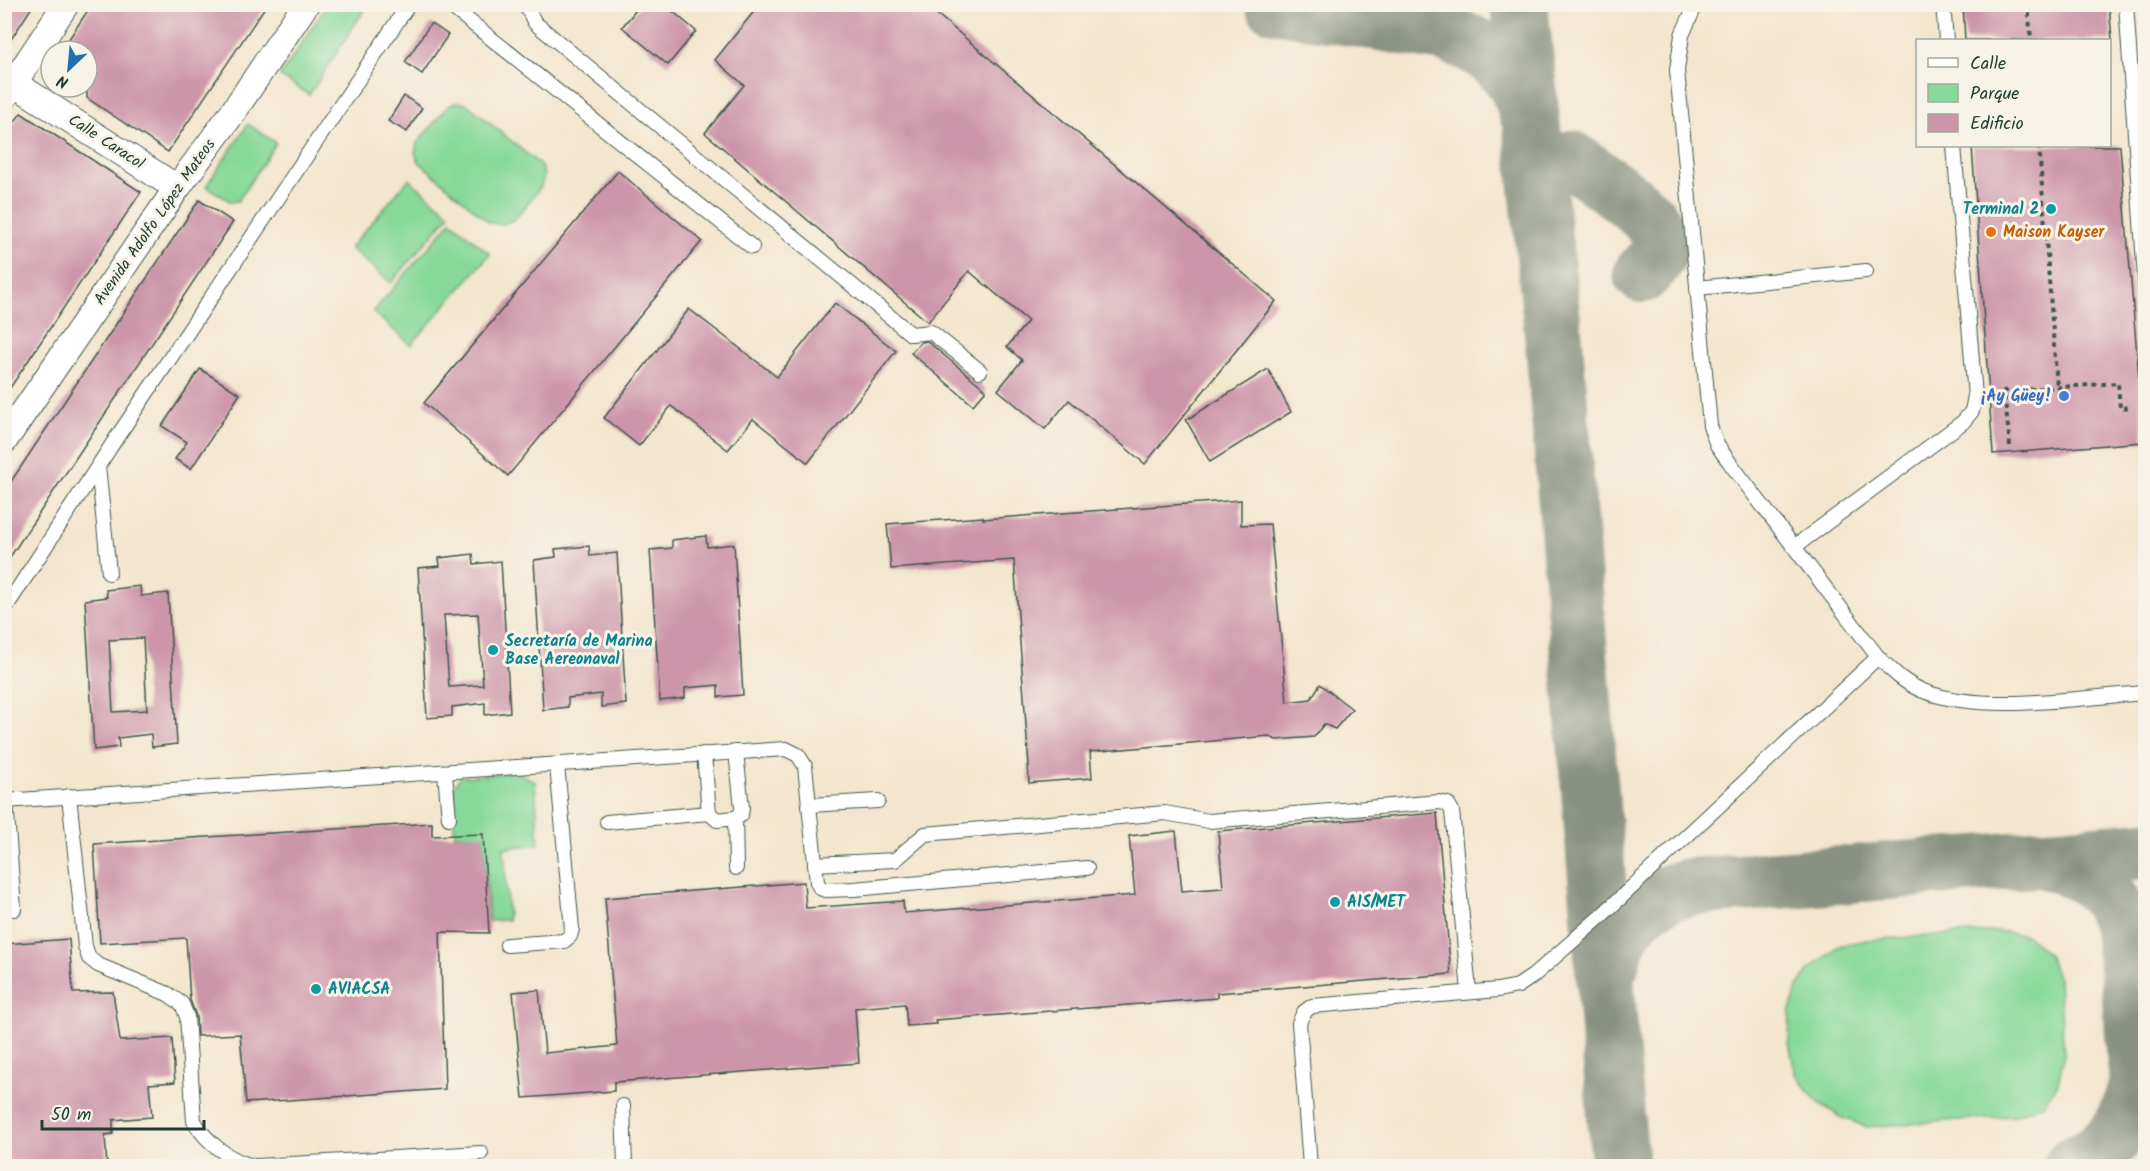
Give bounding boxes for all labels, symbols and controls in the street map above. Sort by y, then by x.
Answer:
north arrow [39,39,99,99]
legend [1916,39,2111,147]
text: Calle [1970,50,2006,79]
text: N [53,68,73,95]
text: Parque [1970,80,2019,109]
street label: Calle Caracol [63,108,149,176]
text: Edificio [1970,110,2024,139]
street label: Avenida Adolfo López Mateos [88,133,222,310]
place label: Terminal 2 [1963,197,2039,222]
marker: Terminal 2 [2044,202,2058,216]
place label: Maison Kayser [2003,220,2106,245]
marker: Maison Kayser [1984,225,1998,239]
place label: ¡Ay Güey! [1980,384,2052,409]
marker: ¡Ay Güey! [2057,389,2071,403]
place label: Secretaría de Marina Base Aereonaval [505,629,653,672]
marker: Secretaría de Marina Base Aereonaval [486,643,500,657]
place label: AIS/MET [1347,890,1406,915]
marker: AIS/MET [1328,895,1342,909]
place label: AVIACSA [328,977,390,1002]
marker: AVIACSA [309,982,323,996]
scale bar [42,1093,204,1131]
text: 50 m [51,1101,91,1130]

